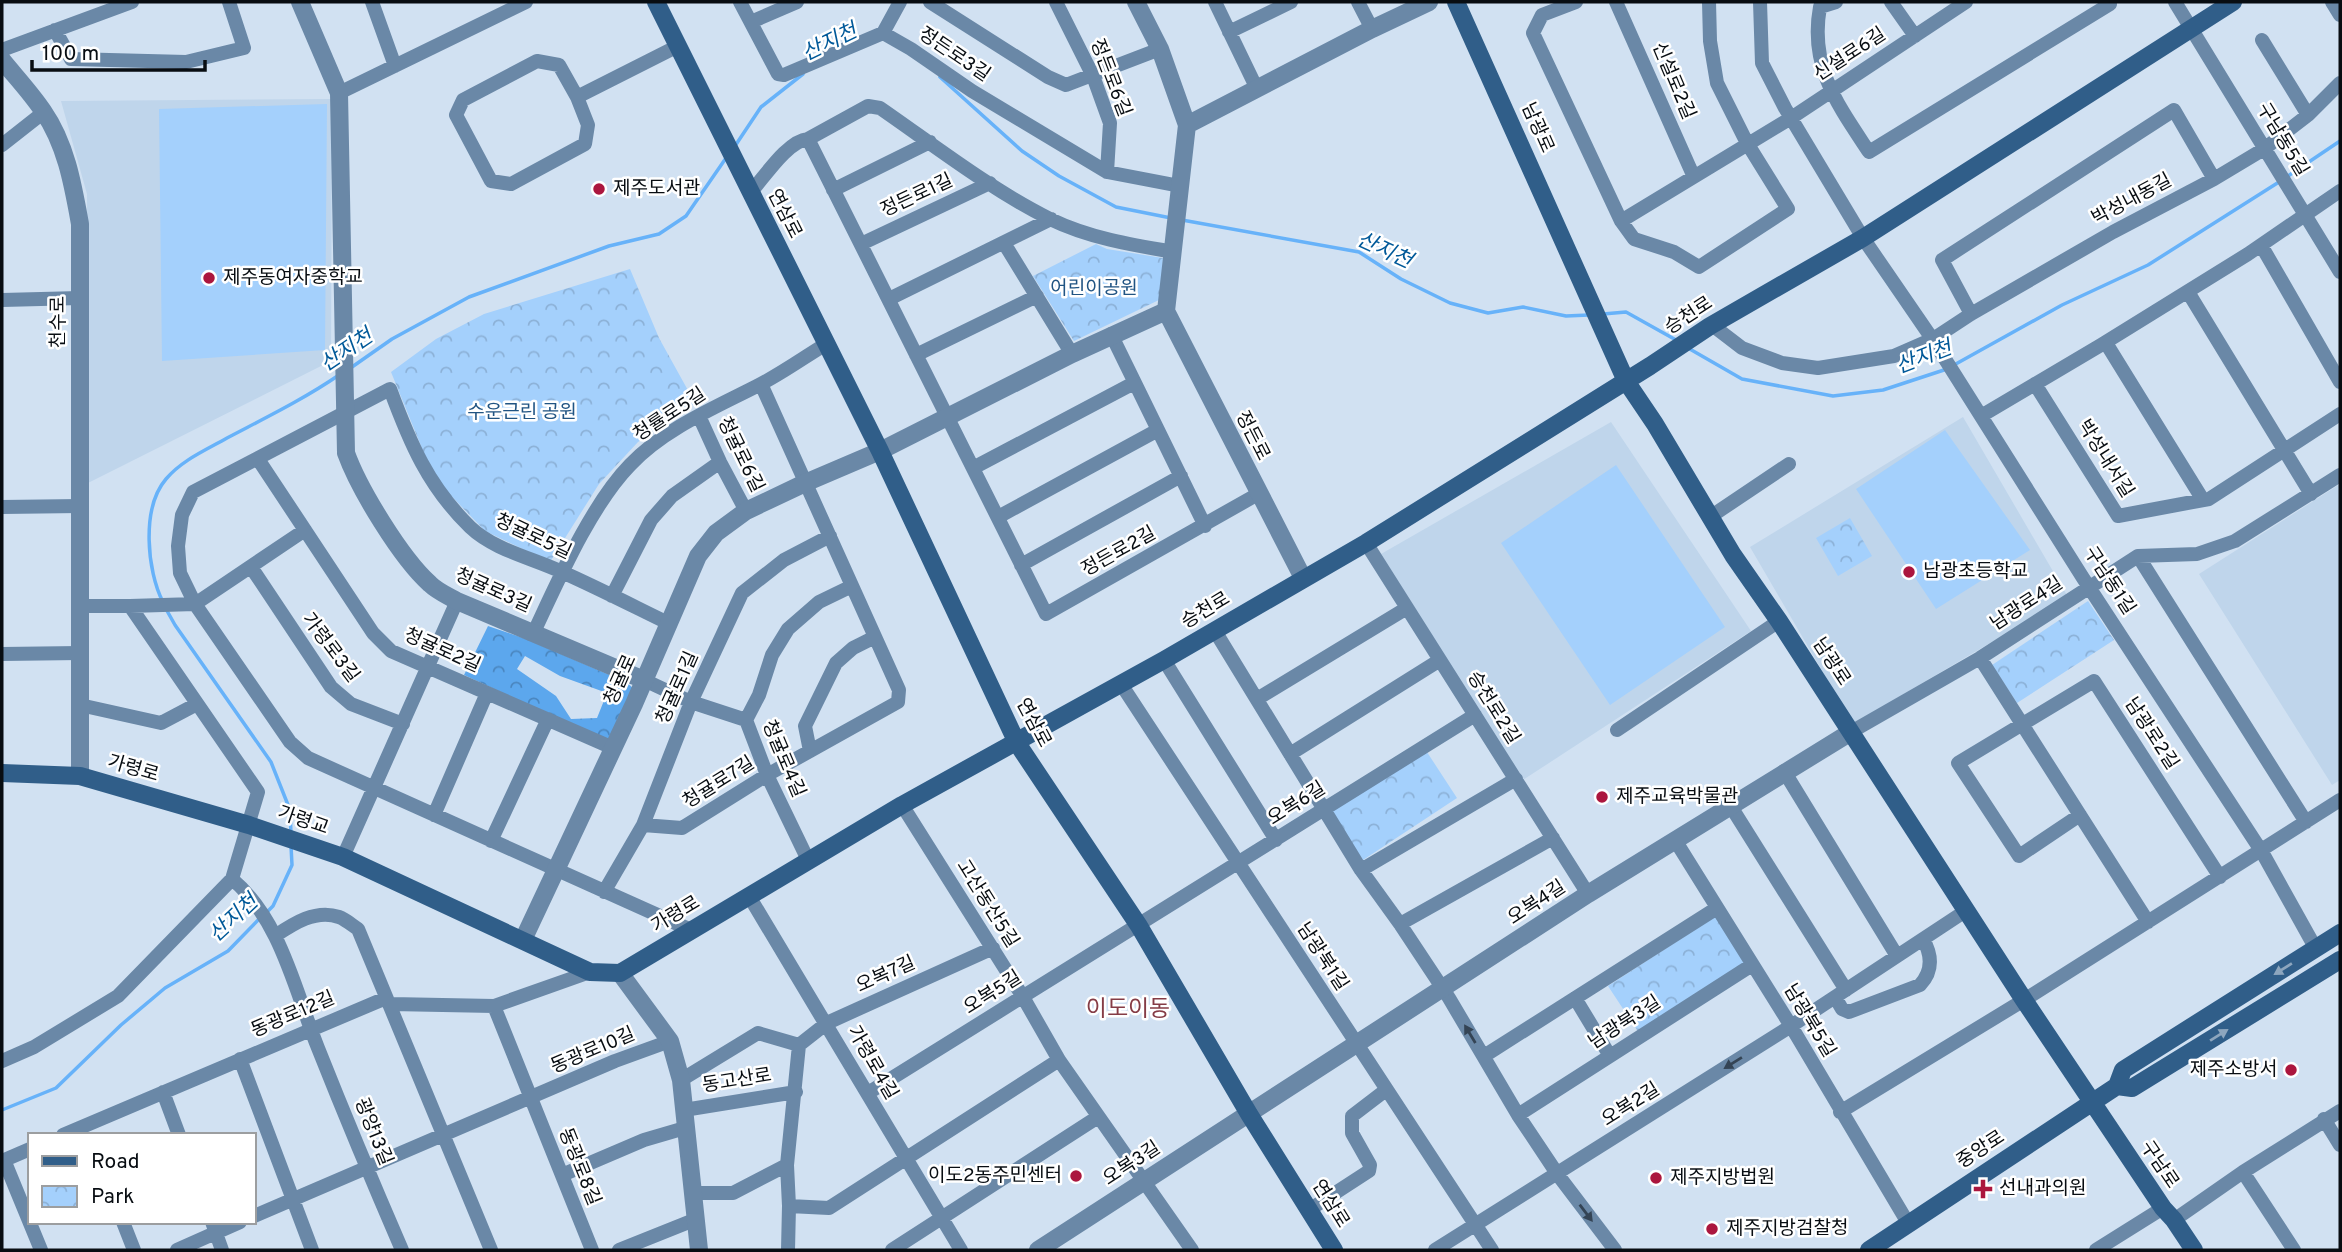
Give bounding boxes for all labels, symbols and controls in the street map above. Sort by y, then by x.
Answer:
water label: 산지천 [798,17,864,68]
street label: 정든로3길 [914,22,994,88]
street label: 신설로6길 [1809,23,1891,87]
scale bar [32,28,205,72]
street label: 정든로6길 [1084,36,1136,120]
street label: 신설로2길 [1646,39,1700,123]
text: 100 m [42,41,99,68]
street label: 남광로 [1515,99,1559,157]
street label: 구남동5길 [2251,99,2313,181]
street label: 정든로1길 [877,169,957,223]
street label: 박성내동길 [2088,169,2176,231]
place label: 제주도서관 [613,177,700,201]
marker: 제주도서관 [591,181,607,197]
street label: 연삼로 [761,185,807,243]
water label: 산지천 [1352,227,1418,277]
place label: 제주동여자중학교 [223,266,363,290]
marker: 제주동여자중학교 [201,270,217,286]
park label: 어린이공원 [1050,277,1138,301]
street label: 승천로 [1660,292,1718,340]
street label: 천수로 [47,296,71,348]
water label: 산지천 [315,322,381,378]
water label: 산지천 [1892,334,1958,381]
street label: 청률로5길 [629,383,711,447]
park label: 수운근린 공원 [467,401,577,425]
street label: 정든로 [1229,407,1275,465]
street label: 청귤로6길 [711,413,769,497]
street label: 박성내서길 [2072,416,2138,502]
street label: 청귤로5길 [491,509,575,565]
street label: 정든로2길 [1078,522,1160,582]
street label: 구남동1길 [2078,542,2140,620]
place label: 남광초등학교 [1923,560,2028,584]
street label: 청귤로3길 [451,563,535,619]
marker: 남광초등학교 [1901,564,1917,580]
street label: 남광로4길 [1986,572,2068,636]
street label: 승천로 [1177,587,1235,635]
street label: 가령로3길 [296,608,364,688]
street label: 청귤로2길 [400,623,484,679]
street label: 남광로 [1807,633,1855,691]
street label: 청귤로1길 [651,648,705,728]
street label: 청귤로 [599,651,643,709]
street label: 승천로2길 [1461,667,1525,749]
street label: 남광로2길 [2119,693,2183,775]
street label: 연삼로 [1010,694,1056,752]
street label: 청귤로4길 [756,717,810,801]
street label: 가령로 [104,750,162,788]
street label: 청귤로7길 [679,752,759,814]
street label: 오복6길 [1264,777,1330,831]
place label: 제주교육박물관 [1616,785,1738,809]
marker: 제주교육박물관 [1594,789,1610,805]
street label: 가령교 [274,801,332,841]
street label: 고산동산5길 [951,856,1023,952]
street label: 오복4길 [1504,875,1570,931]
water label: 산지천 [204,888,266,949]
street label: 가령로 [647,891,705,939]
street label: 남광북1길 [1291,918,1353,996]
street label: 오복7길 [853,951,919,999]
one-way arrow [2273,963,2292,976]
street label: 오복5길 [959,966,1027,1020]
street label: 남광북5길 [1778,980,1840,1062]
street label: 동광로12길 [248,987,338,1043]
street label: 남광북3길 [1584,991,1666,1055]
district label: 이도이동 [1086,996,1170,1025]
street label: 가령로4길 [841,1022,903,1104]
street label: 동광로10길 [547,1023,639,1079]
one-way arrow [1464,1024,1477,1043]
one-way arrow [2209,1028,2228,1041]
one-way arrow [1724,1056,1743,1069]
place label: 제주소방서 [2190,1058,2277,1082]
marker: 제주소방서 [2283,1062,2299,1078]
street label: 동고산로 [701,1064,773,1098]
street label: 오복2길 [1597,1078,1665,1132]
street label: 광양13길 [349,1095,397,1169]
street label: 동광로8길 [553,1125,605,1209]
street label: 중앙로 [1952,1126,2010,1174]
legend [28,1133,256,1224]
street label: 오복3길 [1099,1137,1165,1191]
street label: 구남로 [2134,1137,2184,1193]
text: Road [91,1149,140,1176]
place label: 이도2동주민센터 [928,1164,1062,1188]
place label: 제주지방법원 [1670,1166,1775,1190]
marker: 이도2동주민센터 [1068,1168,1084,1184]
marker: 제주지방법원 [1648,1170,1664,1186]
street label: 연삼로 [1306,1175,1354,1233]
place label: 선내과의원 [1999,1177,2086,1201]
marker: 선내과의원 [1973,1179,1993,1199]
text: Park [91,1184,134,1211]
one-way arrow [1579,1203,1594,1221]
place label: 제주지방검찰청 [1726,1217,1848,1241]
marker: 제주지방검찰청 [1704,1221,1720,1237]

